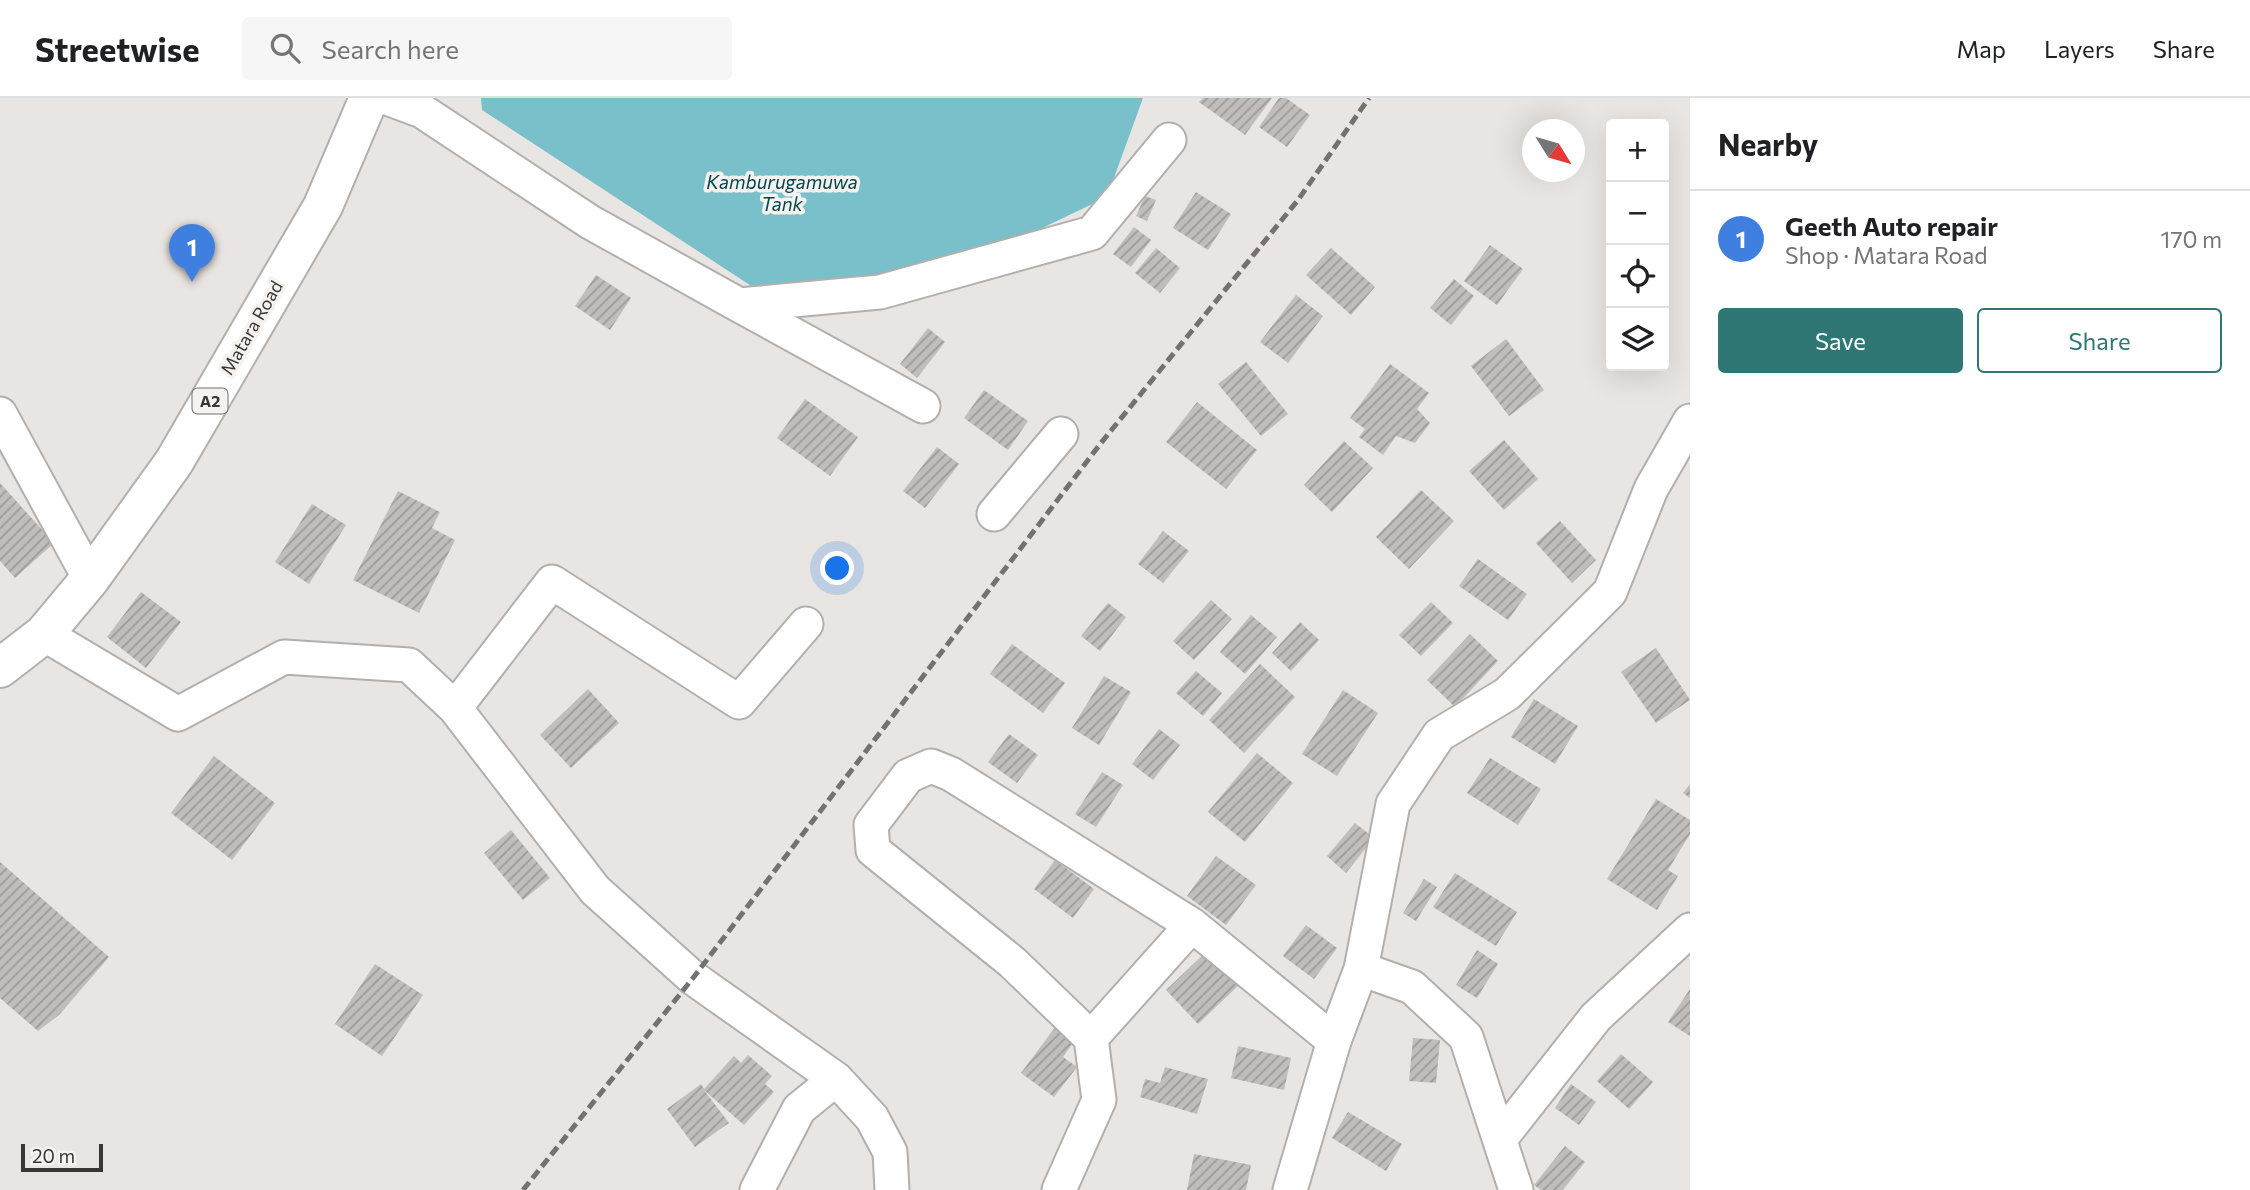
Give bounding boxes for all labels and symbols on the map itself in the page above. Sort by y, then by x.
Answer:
north arrow [1522,119,1585,182]
water label: Kamburugamuwa Tank [706,170,858,215]
pin: 1 [169,224,215,282]
street label: Matara Road [215,276,287,379]
road number: A2 [192,388,228,414]
your location [820,551,854,585]
scale bar [21,1141,103,1173]

